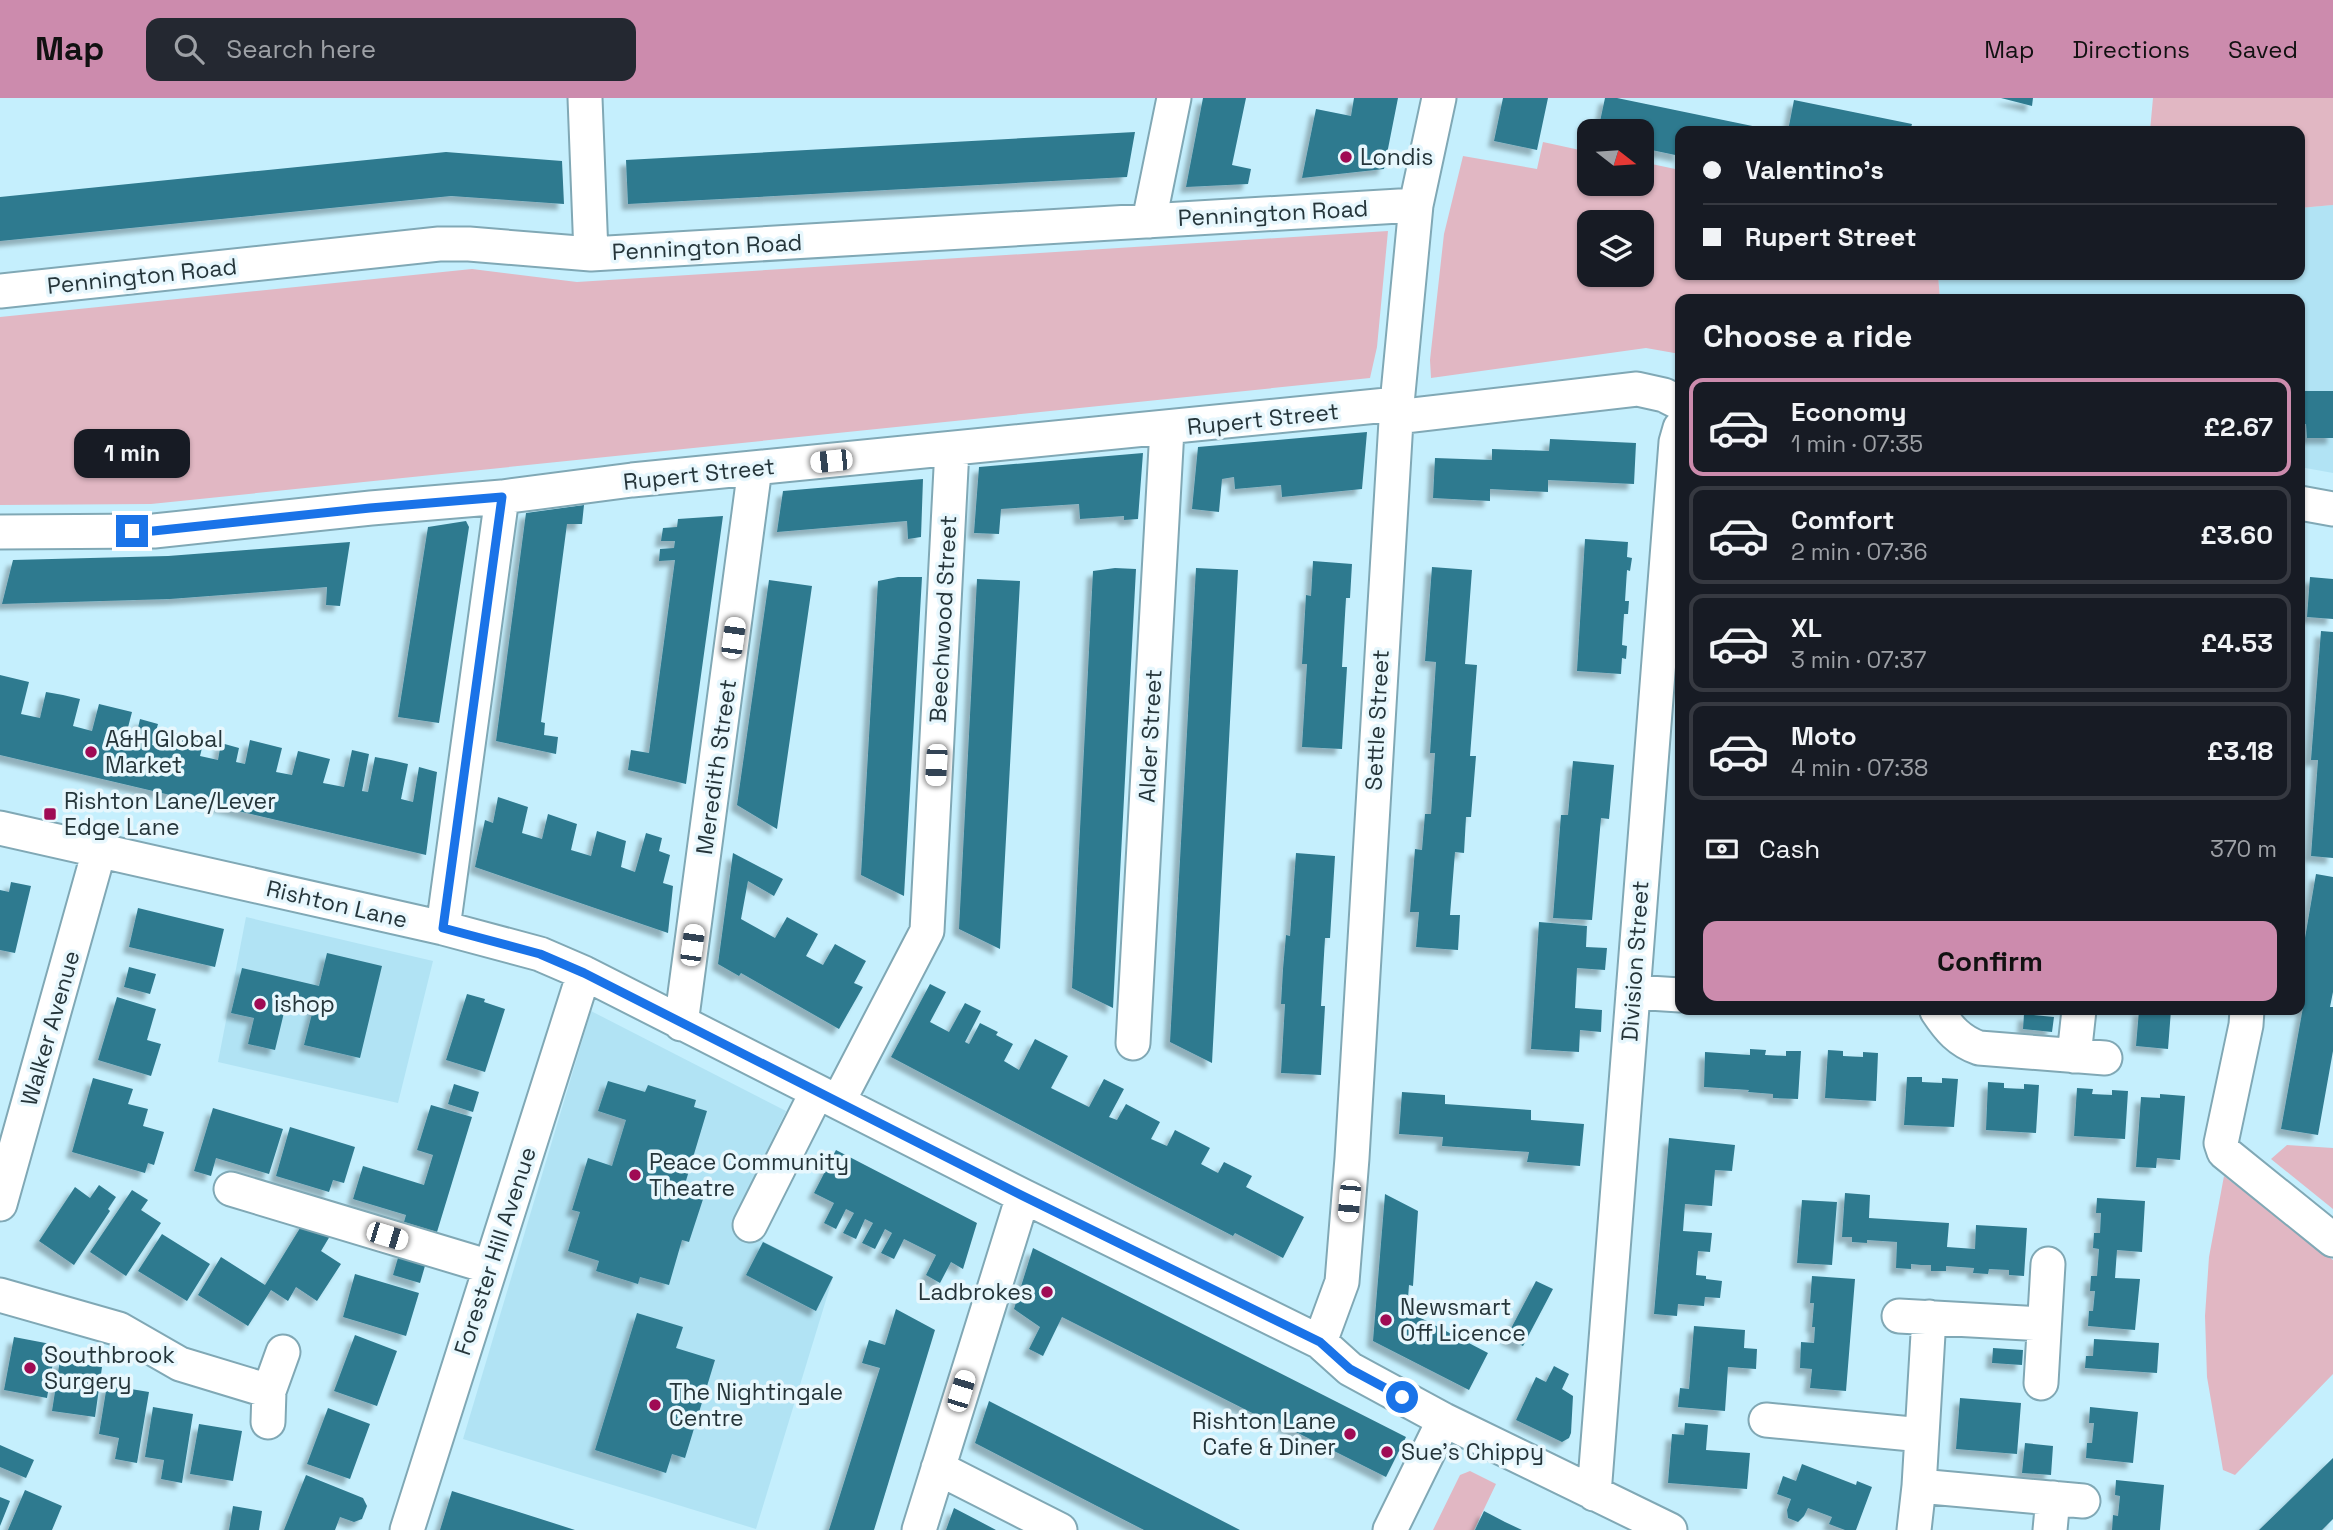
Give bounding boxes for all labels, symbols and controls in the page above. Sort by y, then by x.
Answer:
search box [146,18,636,81]
text: Map [35,28,104,70]
icon: search [170,30,208,68]
text: Search here [226,32,376,66]
text: Map [1984,34,2034,65]
text: Directions [2072,34,2190,65]
text: Saved [2228,34,2298,65]
north arrow [1577,119,1654,196]
map controls [1577,119,1654,287]
place label: Londis [1360,142,1433,172]
marker: Londis [1338,149,1354,165]
text: Valentino's [1745,153,1884,187]
street label: Pennington Road [1177,193,1369,233]
button: layers [1577,210,1654,287]
text: Rupert Street [1745,220,1917,254]
street label: Pennington Road [611,227,803,267]
street label: Pennington Road [46,251,238,301]
text: Choose a ride [1703,316,1913,356]
text: Economy [1791,395,1907,429]
street label: Rupert Street [1186,396,1340,442]
icon: car [1707,396,1770,459]
text: £2.67 [2203,410,2273,444]
text: 1 min · 07:35 [1791,429,1923,459]
callout: 1 min [74,430,190,478]
text: 1 min [104,438,160,468]
car [810,448,853,474]
street label: Rupert Street [622,451,776,497]
text: Comfort [1791,503,1894,537]
icon: car [1707,504,1770,567]
street label: Beechwood Street [923,514,963,724]
route end [116,515,148,547]
text: £3.60 [2200,518,2273,552]
text: 2 min · 07:36 [1791,537,1928,567]
text: XL [1791,611,1822,645]
icon: car [1707,612,1770,675]
car [720,616,747,660]
text: £4.53 [2201,626,2273,660]
text: 3 min · 07:37 [1791,645,1926,675]
street label: Settle Street [1358,649,1396,791]
street label: Alder Street [1132,669,1168,803]
street label: Meredith Street [689,677,743,857]
text: Moto [1791,719,1857,753]
icon: car [1707,720,1770,783]
place label: A&H Global Market [105,724,223,780]
text: £3.18 [2207,734,2273,768]
car [925,743,948,787]
marker: A&H Global Market [83,744,99,760]
text: 4 min · 07:38 [1791,753,1928,783]
place label: Rishton Lane/Lever Edge Lane [64,786,276,842]
marker: Rishton Lane/Lever Edge Lane [42,806,58,822]
icon: cash [1703,830,1741,868]
text: Cash [1759,832,1820,866]
text: 370 m [2210,834,2277,864]
street label: Rishton Lane [264,873,410,935]
street label: Division Street [1614,880,1656,1042]
button: Confirm [1703,921,2277,1001]
car [679,923,706,967]
street label: Walker Avenue [14,947,86,1109]
place label: ishop [274,989,335,1019]
marker: ishop [252,996,268,1012]
street label: Forester Hill Avenue [447,1143,543,1359]
place label: Peace Community Theatre [649,1147,849,1203]
marker: Peace Community Theatre [627,1167,643,1183]
car [1337,1179,1362,1223]
car [364,1220,411,1252]
place label: Ladbrokes [918,1277,1033,1307]
marker: Ladbrokes [1039,1284,1055,1300]
place label: Newsmart Off Licence [1400,1292,1526,1348]
marker: Newsmart Off Licence [1378,1312,1394,1328]
place label: Southbrook Surgery [44,1340,175,1396]
marker: Southbrook Surgery [22,1360,38,1376]
car [945,1368,978,1414]
place label: The Nightingale Centre [669,1377,843,1433]
route start [1386,1381,1418,1413]
marker: The Nightingale Centre [647,1397,663,1413]
place label: Rishton Lane Cafe & Diner [1192,1406,1336,1462]
marker: Rishton Lane Cafe & Diner [1342,1426,1358,1442]
place label: Sue's Chippy [1401,1437,1544,1467]
marker: Sue's Chippy [1379,1444,1395,1460]

